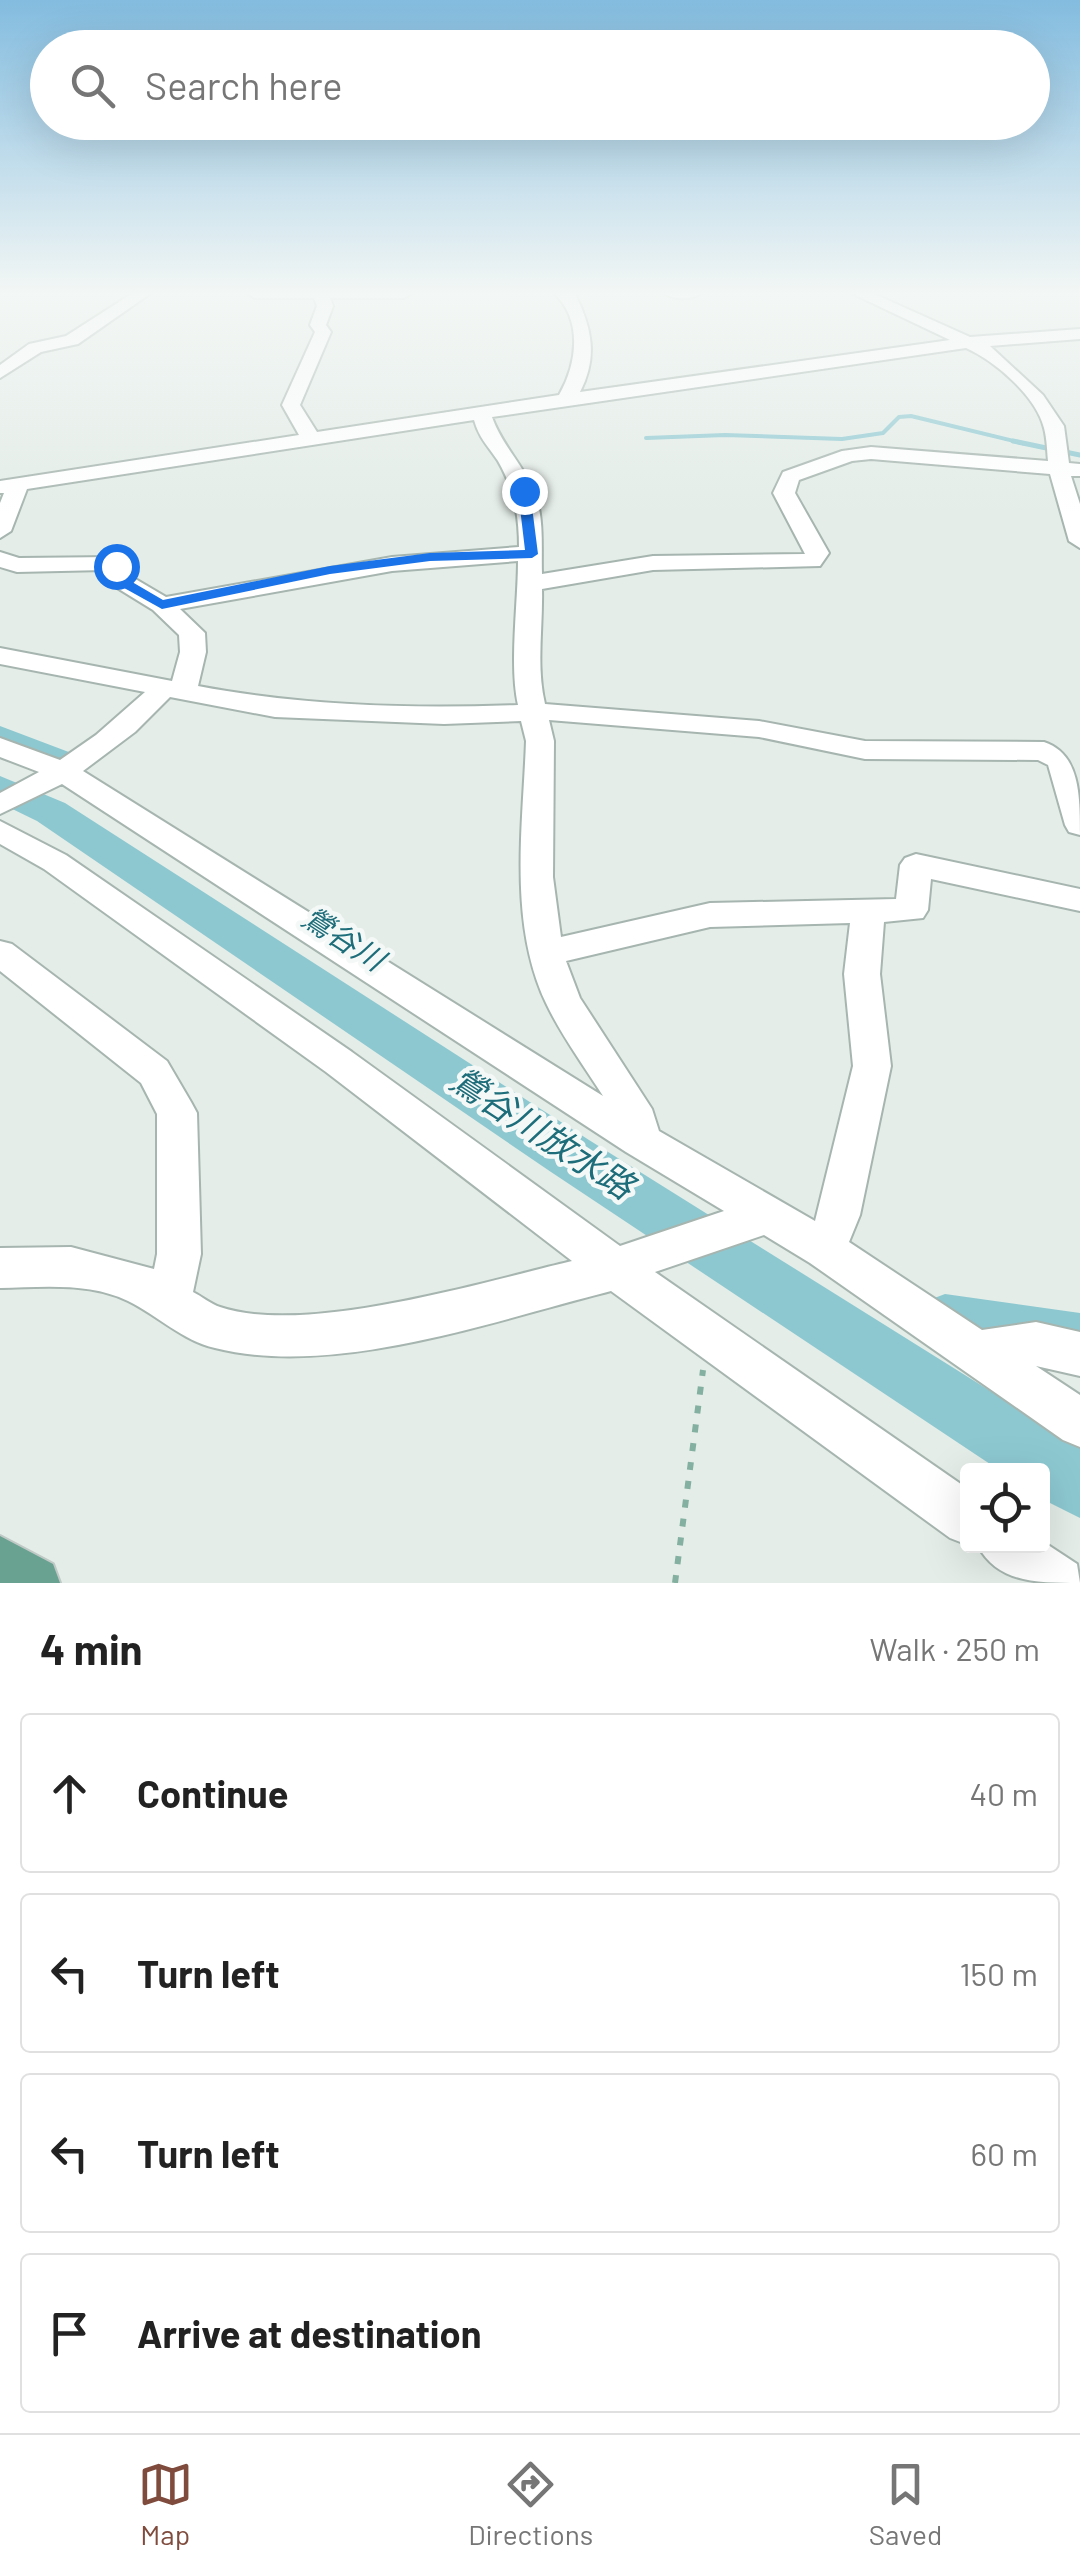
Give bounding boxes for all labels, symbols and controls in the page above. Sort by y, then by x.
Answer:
search box [30,30,1050,140]
icon: search [65,58,120,113]
text: Search here [145,62,343,108]
route end [502,469,548,515]
route start [94,544,140,590]
water label: 鶯谷川 [297,898,394,979]
water label: 鶯谷川放水路 [444,1057,645,1208]
map controls [960,1463,1050,1553]
button: locate [960,1463,1050,1553]
text: 4 min [40,1623,143,1673]
text: Walk · 250 m [870,1629,1040,1667]
icon: ahead [42,1766,97,1821]
text: Continue [137,1770,288,1816]
text: 40 m [969,1774,1038,1812]
icon: left [42,1946,97,2001]
text: Turn left [137,1950,280,1996]
text: 150 m [959,1954,1038,1992]
icon: left [42,2126,97,2181]
text: Turn left [137,2130,280,2176]
text: 60 m [971,2134,1038,2172]
icon: arrive [42,2306,97,2361]
text: Arrive at destination [137,2310,482,2356]
tab: Map [138,2457,193,2551]
tab: Directions [468,2457,593,2551]
tab: Saved [869,2457,942,2551]

